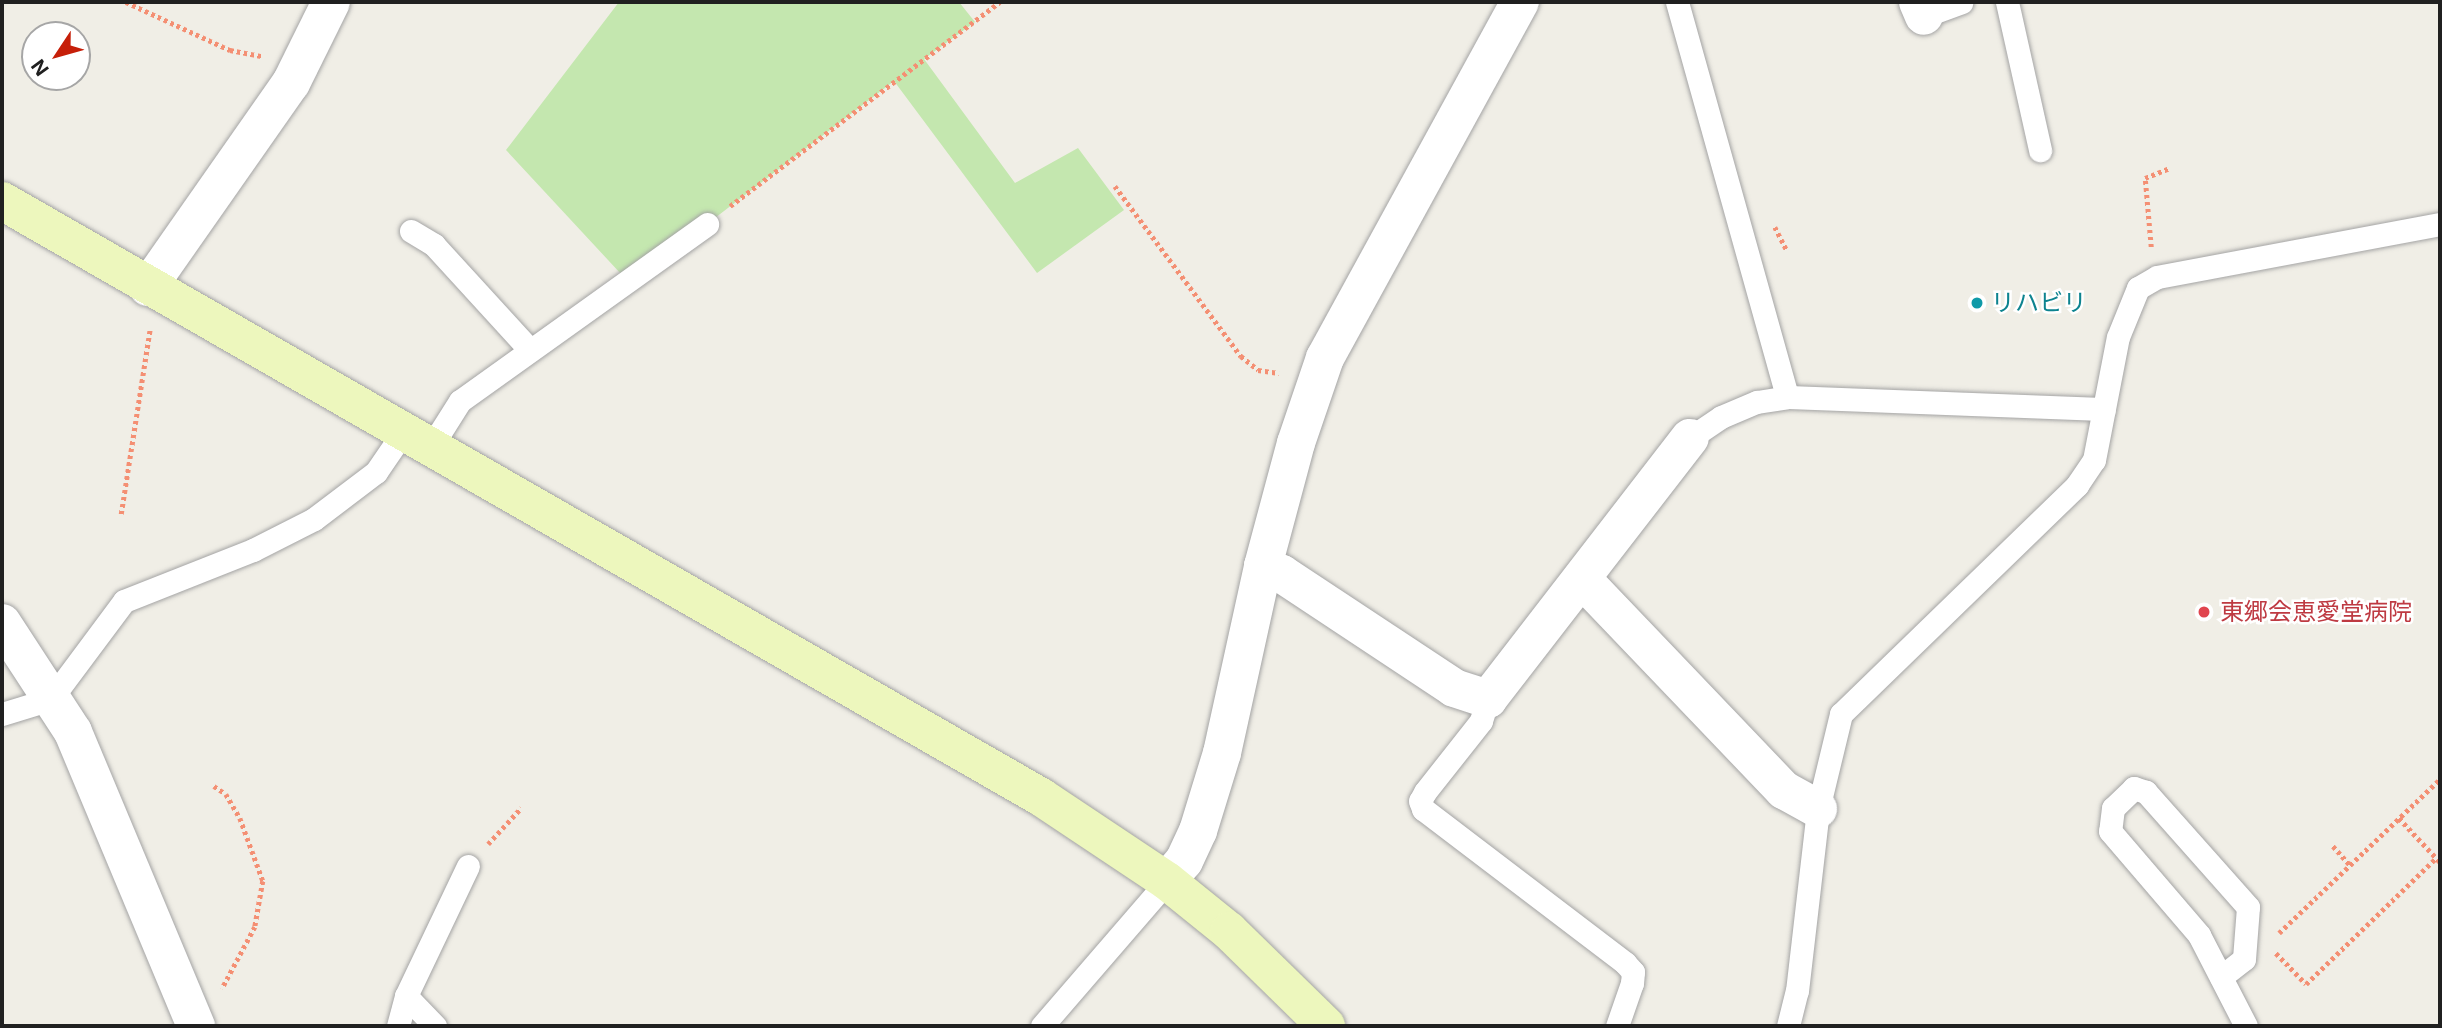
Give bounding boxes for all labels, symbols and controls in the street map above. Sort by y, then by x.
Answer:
north arrow [21,21,91,91]
text: N [27,55,54,80]
place label: リハビリ [1991,289,2087,317]
marker: リハビリ [1969,295,1985,311]
place label: 東郷会恵愛堂病院 [2220,598,2412,626]
marker: 東郷会恵愛堂病院 [2194,602,2214,622]

